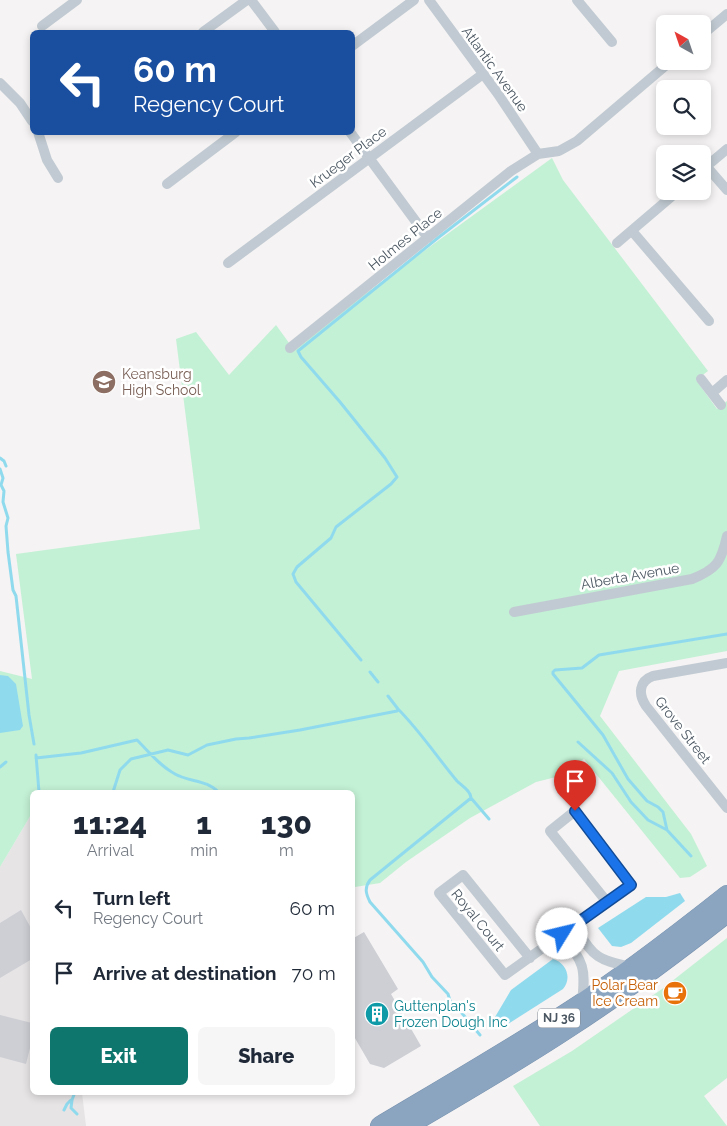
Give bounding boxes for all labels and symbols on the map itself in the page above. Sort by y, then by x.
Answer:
north arrow [656,15,711,70]
street label: Atlantic Avenue [459,23,531,115]
street label: Krueger Place [307,123,389,191]
street label: Holmes Place [365,205,445,273]
place label: Keansburg High School [122,366,201,398]
school or university icon: Keansburg High School [91,369,117,395]
street label: Alberta Avenue [580,559,680,593]
street label: Grove Street [652,693,714,767]
pin [554,760,596,811]
street label: Royal Court [448,886,508,954]
position arrow [535,907,587,959]
place label: Polar Bear Ice Cream [591,977,658,1009]
cafe icon: Polar Bear Ice Cream [662,980,688,1006]
place label: Guttenplan's Frozen Dough Inc [394,998,508,1030]
building icon: Guttenplan's Frozen Dough Inc [364,1001,390,1027]
road number: NJ 36 [538,1008,580,1028]

